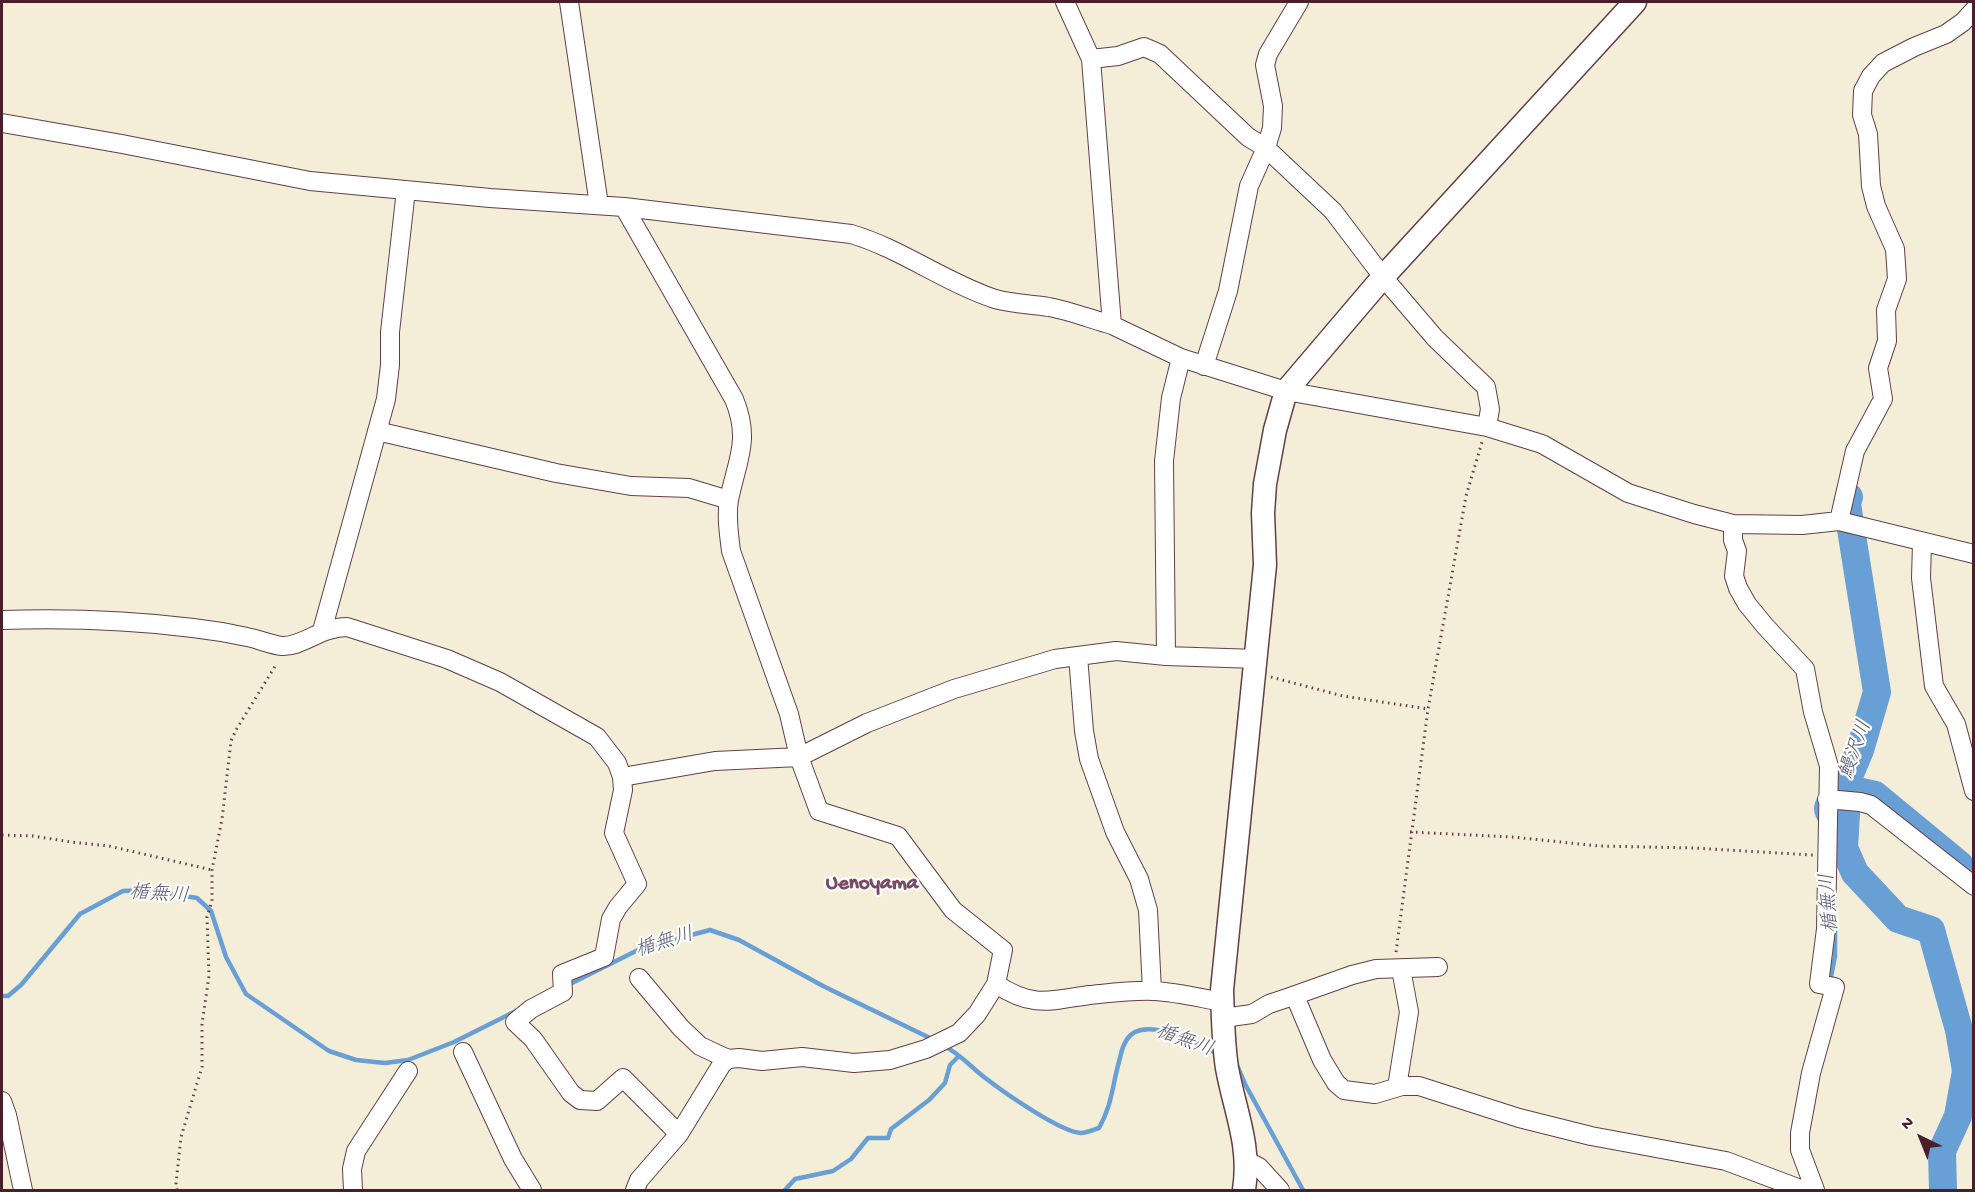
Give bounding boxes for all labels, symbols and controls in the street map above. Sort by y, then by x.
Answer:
water label: 鰻沢川 [1835,718,1879,782]
district label: Uenoyama [826,872,918,898]
water label: 楯無川 [1817,872,1845,934]
water label: 楯無川 [128,882,190,910]
water label: 楯無川 [633,924,697,964]
water label: 楯無川 [1152,1020,1216,1064]
north arrow [1891,1108,1951,1168]
text: N [1898,1114,1919,1135]

